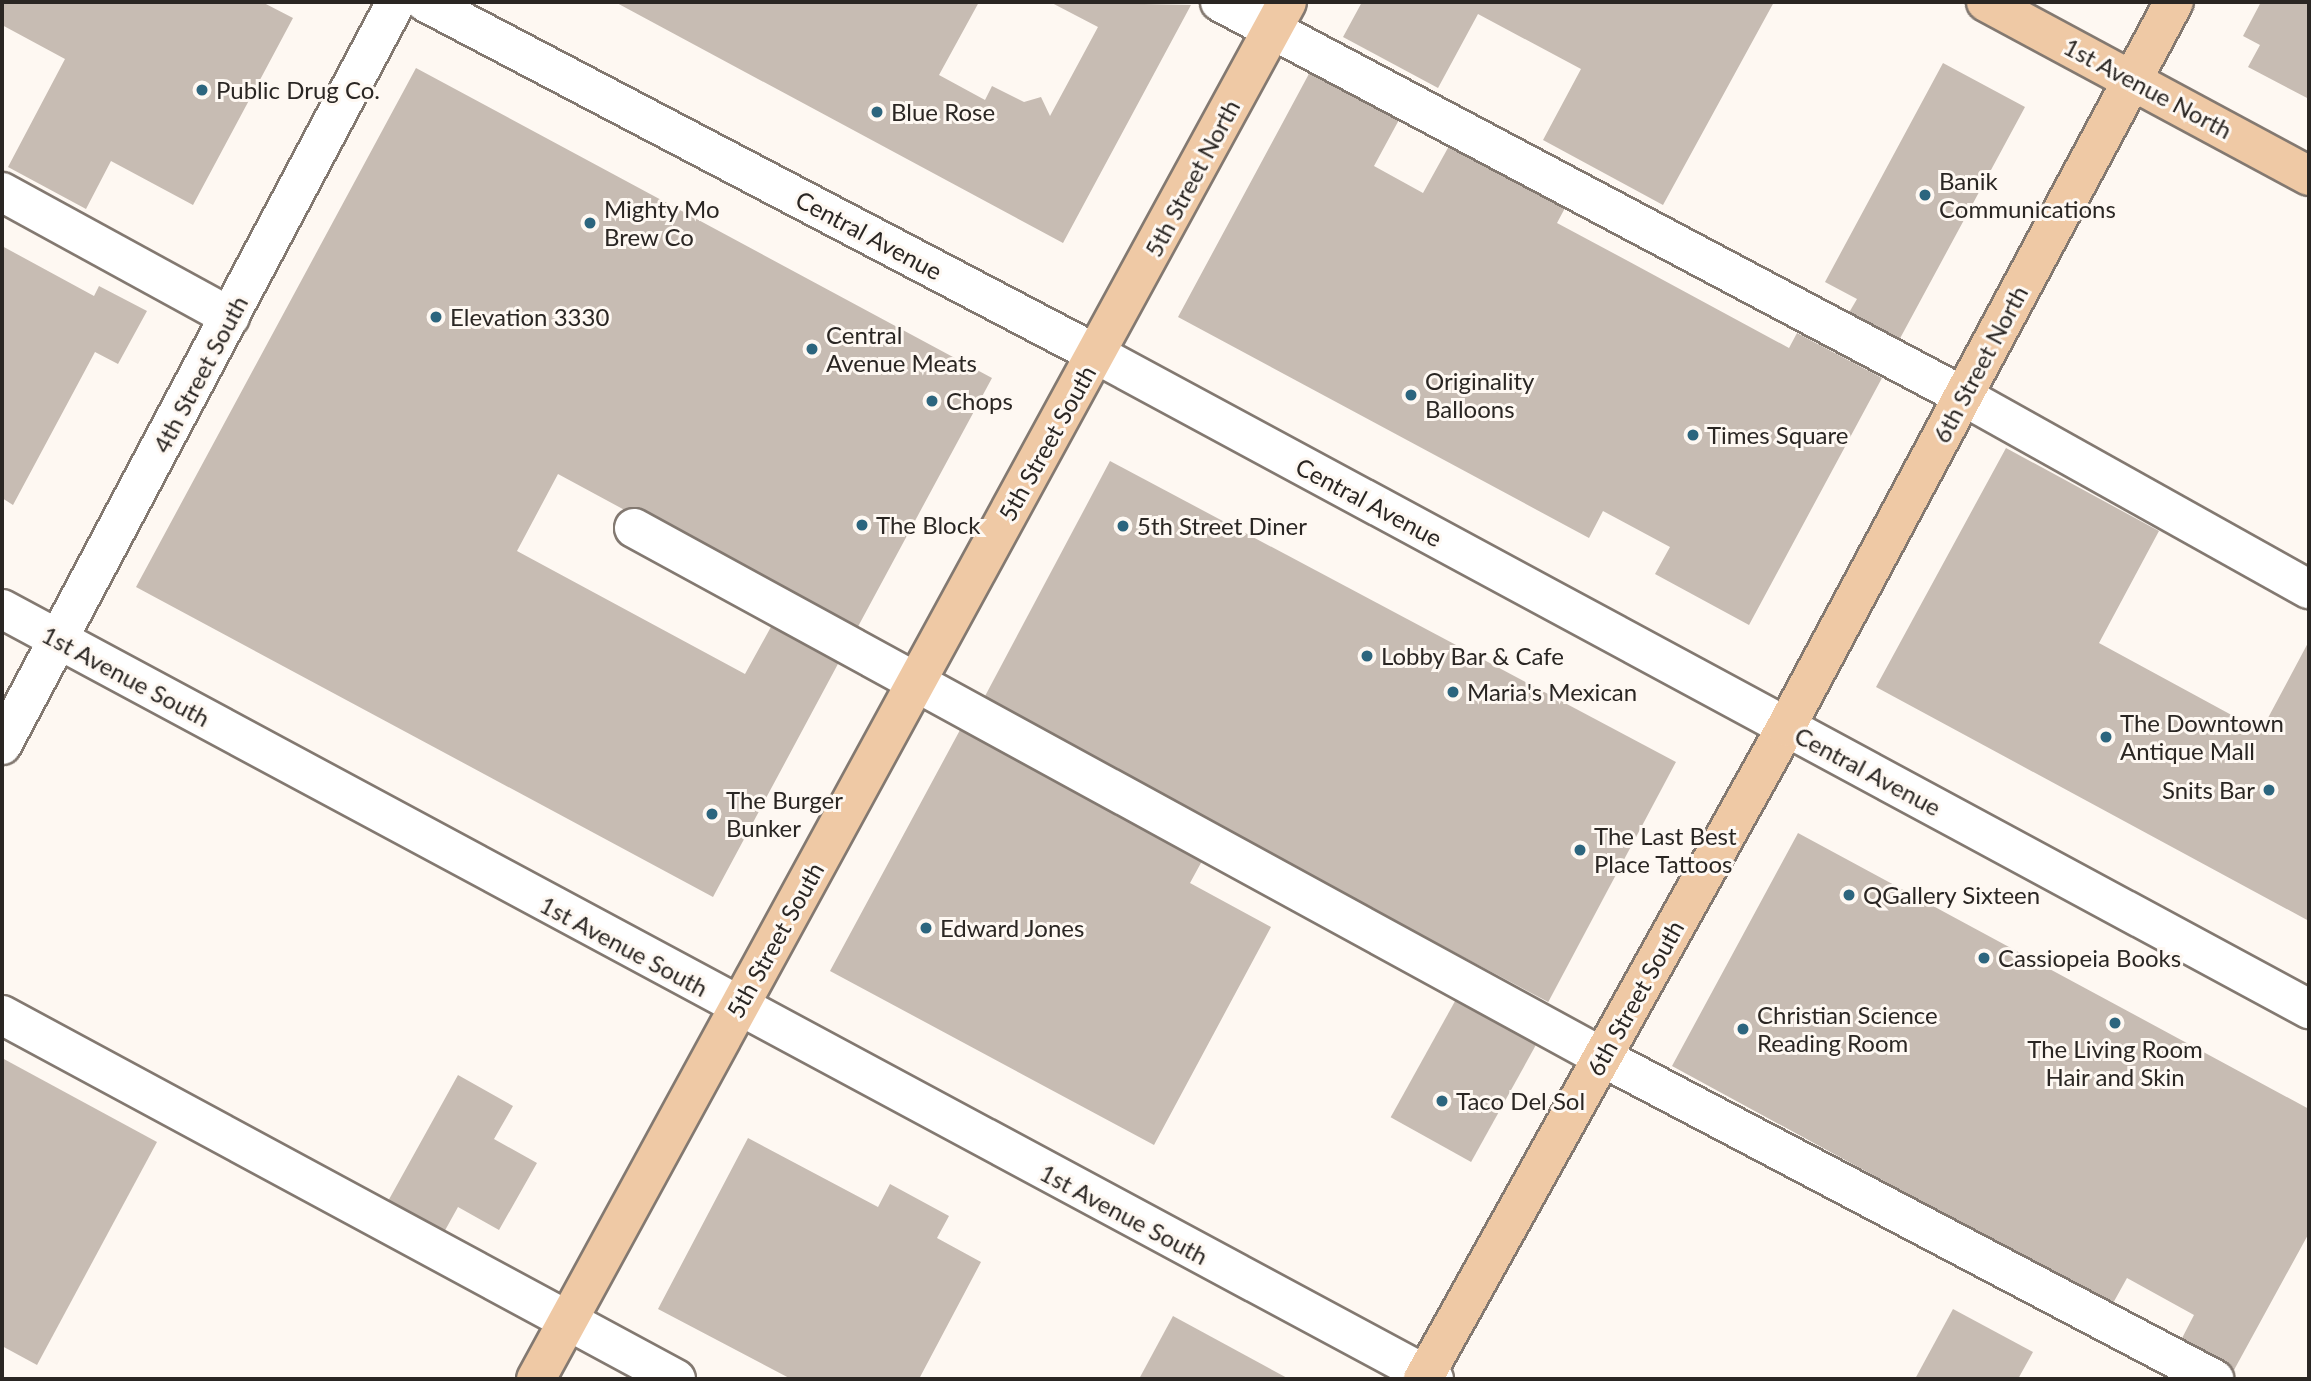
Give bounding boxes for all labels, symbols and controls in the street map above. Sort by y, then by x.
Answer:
street label: 1st Avenue North [2059,31,2237,145]
place label: Public Drug Co. [216,76,380,104]
marker: Public Drug Co. [194,82,210,98]
street label: 5th Street North [1139,95,1245,261]
place label: Blue Rose [891,98,995,126]
marker: Blue Rose [869,104,885,120]
place label: Banik Communications [1939,167,2116,223]
street label: Central Avenue [791,184,947,286]
marker: Banik Communications [1917,187,1933,203]
place label: Mighty Mo Brew Co [604,195,720,251]
marker: Mighty Mo Brew Co [582,215,598,231]
street label: 6th Street North [1927,281,2033,447]
street label: 4th Street South [147,291,253,457]
place label: Elevation 3330 [450,303,609,331]
marker: Elevation 3330 [428,309,444,325]
place label: Central Avenue Meats [826,321,977,377]
marker: Central Avenue Meats [804,341,820,357]
street label: 5th Street South [992,360,1102,526]
place label: Originality Balloons [1425,367,1534,423]
place label: Chops [946,387,1013,415]
marker: Originality Balloons [1403,387,1419,403]
marker: Chops [924,393,940,409]
place label: Times Square [1707,421,1848,449]
marker: Times Square [1685,427,1701,443]
street label: Central Avenue [1291,451,1447,553]
place label: The Block [876,511,980,539]
place label: 5th Street Diner [1137,512,1307,540]
marker: The Block [854,517,870,533]
marker: 5th Street Diner [1115,518,1131,534]
street label: 1st Avenue South [37,619,215,733]
place label: Lobby Bar & Cafe [1381,642,1565,670]
marker: Lobby Bar & Cafe [1359,648,1375,664]
place label: Maria's Mexican [1467,678,1637,706]
marker: Maria's Mexican [1445,684,1461,700]
place label: The Downtown Antique Mall [2120,709,2284,765]
street label: Central Avenue [1790,720,1946,822]
marker: The Downtown Antique Mall [2098,729,2114,745]
place label: Snits Bar [2162,776,2255,804]
marker: Snits Bar [2261,782,2277,798]
place label: The Burger Bunker [726,786,843,842]
marker: The Burger Bunker [704,806,720,822]
place label: The Last Best Place Tattoos [1594,822,1737,878]
marker: The Last Best Place Tattoos [1572,842,1588,858]
street label: 5th Street South [720,857,830,1023]
place label: QGallery Sixteen [1863,881,2041,909]
marker: QGallery Sixteen [1841,887,1857,903]
street label: 1st Avenue South [535,889,713,1003]
place label: Edward Jones [940,914,1085,942]
street label: 6th Street South [1580,915,1690,1081]
marker: Edward Jones [918,920,934,936]
place label: Cassiopeia Books [1998,944,2181,972]
marker: Cassiopeia Books [1976,950,1992,966]
place label: Christian Science Reading Room [1757,1001,1938,1057]
marker: The Living Room Hair and Skin [2107,1015,2123,1031]
marker: Christian Science Reading Room [1735,1021,1751,1037]
place label: The Living Room Hair and Skin [2027,1035,2203,1091]
place label: Taco Del Sol [1456,1087,1585,1115]
marker: Taco Del Sol [1434,1093,1450,1109]
street label: 1st Avenue South [1035,1157,1213,1271]

